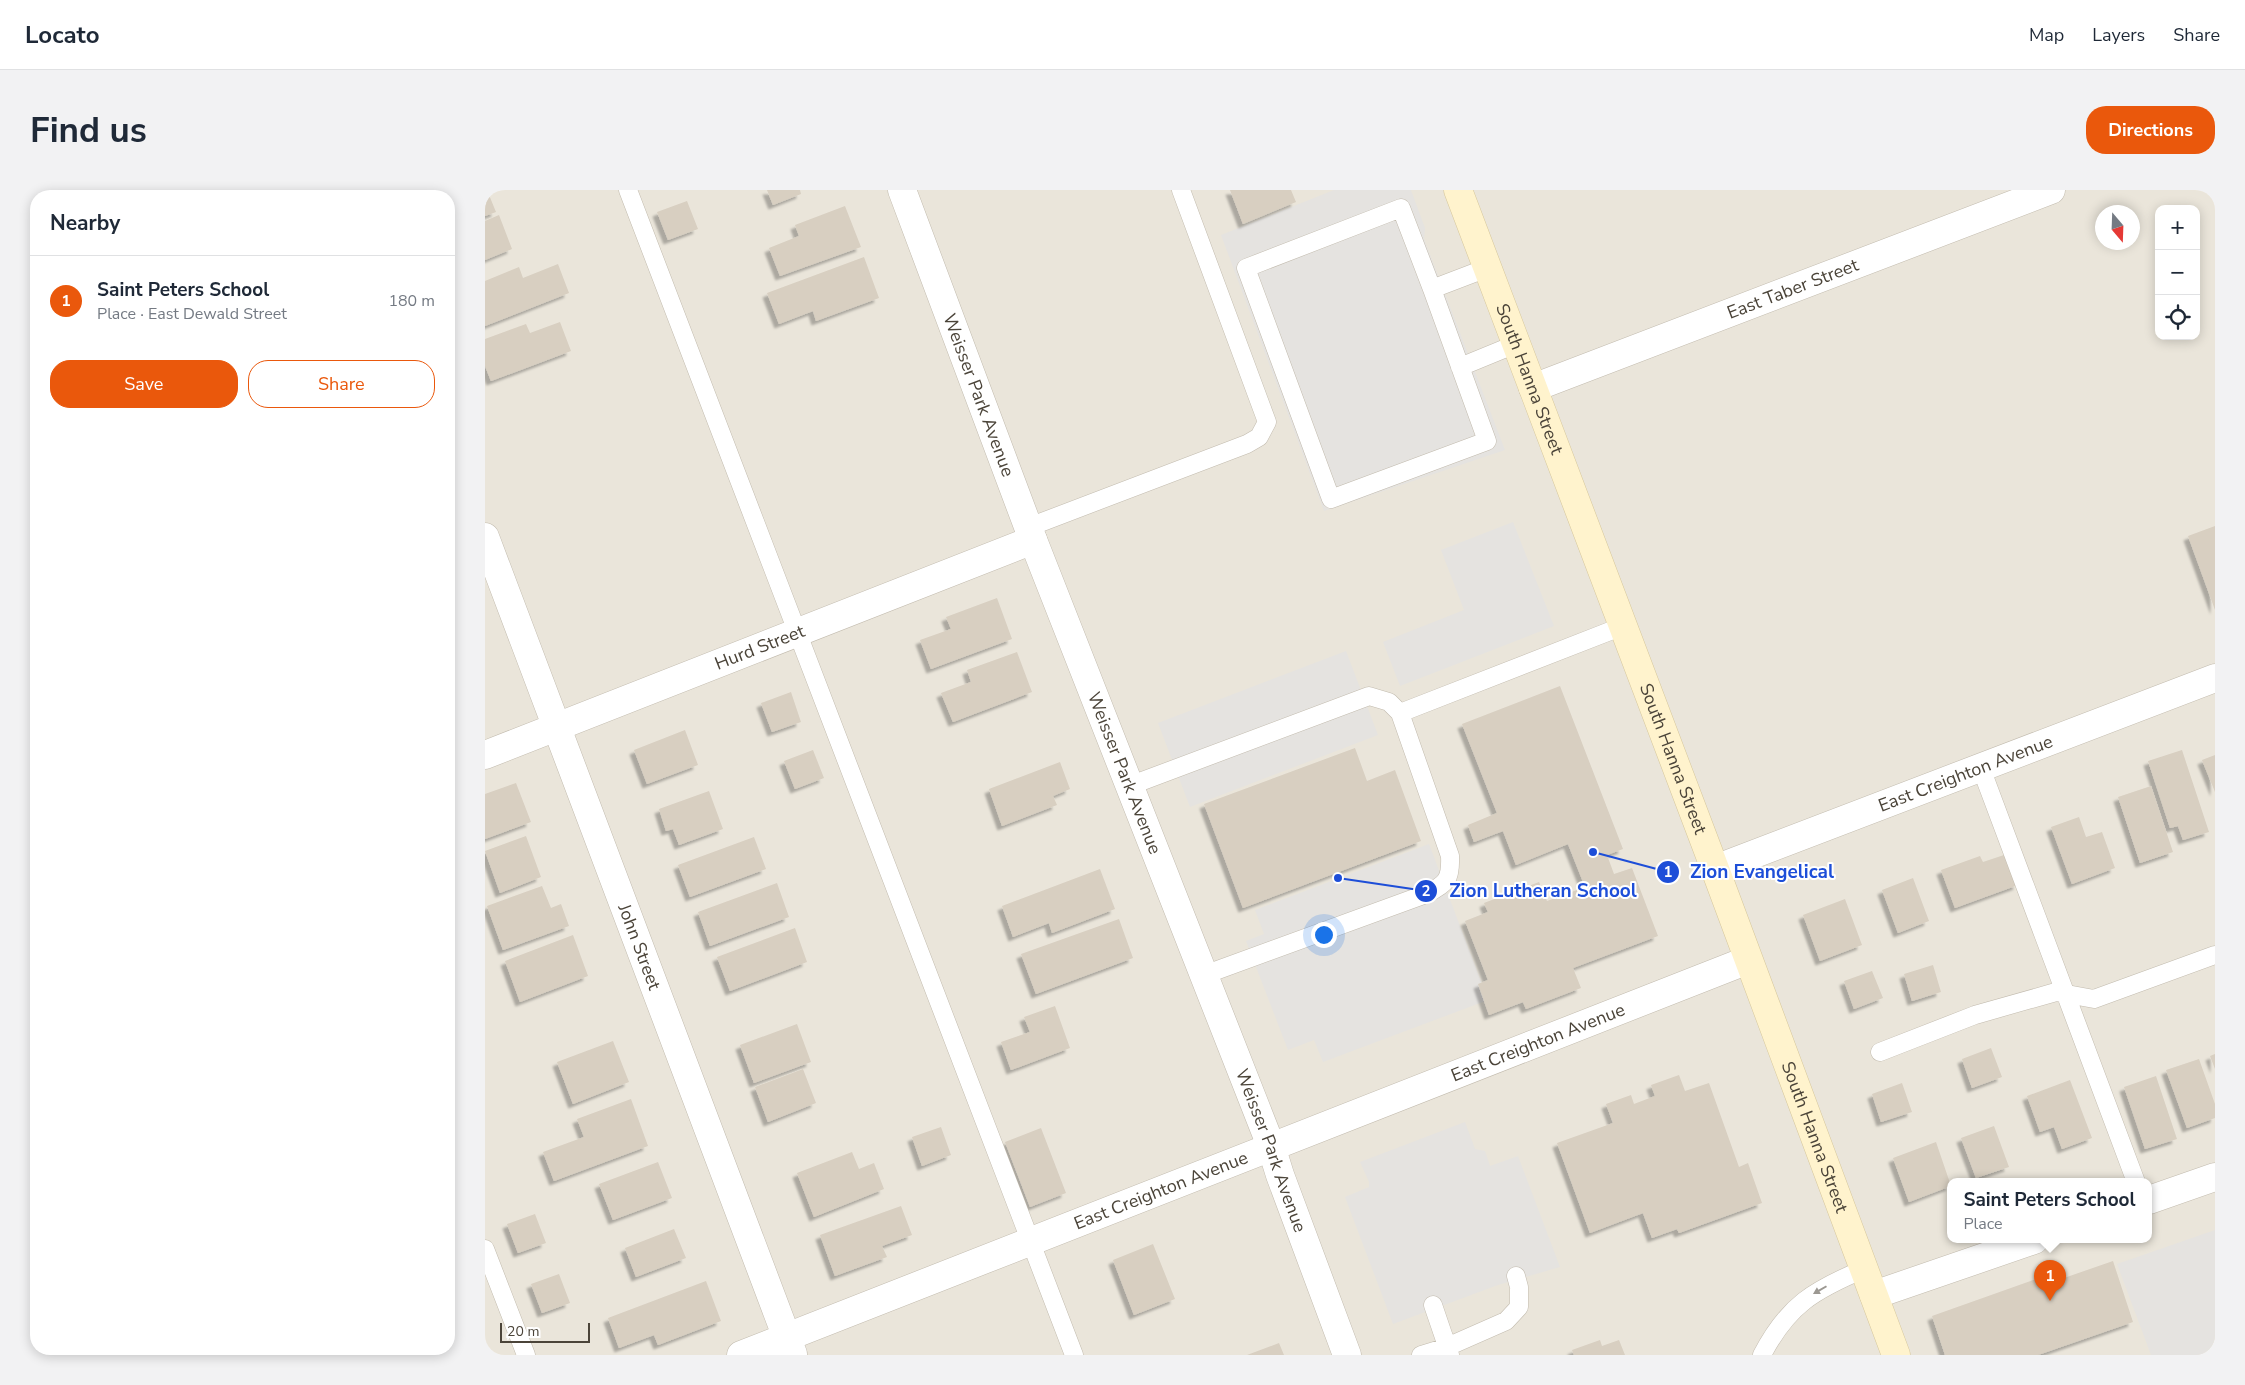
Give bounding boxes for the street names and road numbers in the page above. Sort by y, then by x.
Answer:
street label: East Taber Street [1724,253,1862,325]
street label: South Hanna Street [1490,300,1569,458]
street label: Weisser Park Avenue [937,310,1020,480]
street label: Hurd Street [711,619,809,676]
street label: South Hanna Street [1634,680,1713,838]
street label: Weisser Park Avenue [1082,688,1167,858]
street label: East Creighton Avenue [1875,729,2056,818]
street label: John Street [612,900,667,994]
street label: East Creighton Avenue [1447,997,1628,1087]
street label: South Hanna Street [1776,1058,1854,1217]
street label: Weisser Park Avenue [1230,1065,1312,1236]
street label: East Creighton Avenue [1070,1145,1251,1235]

